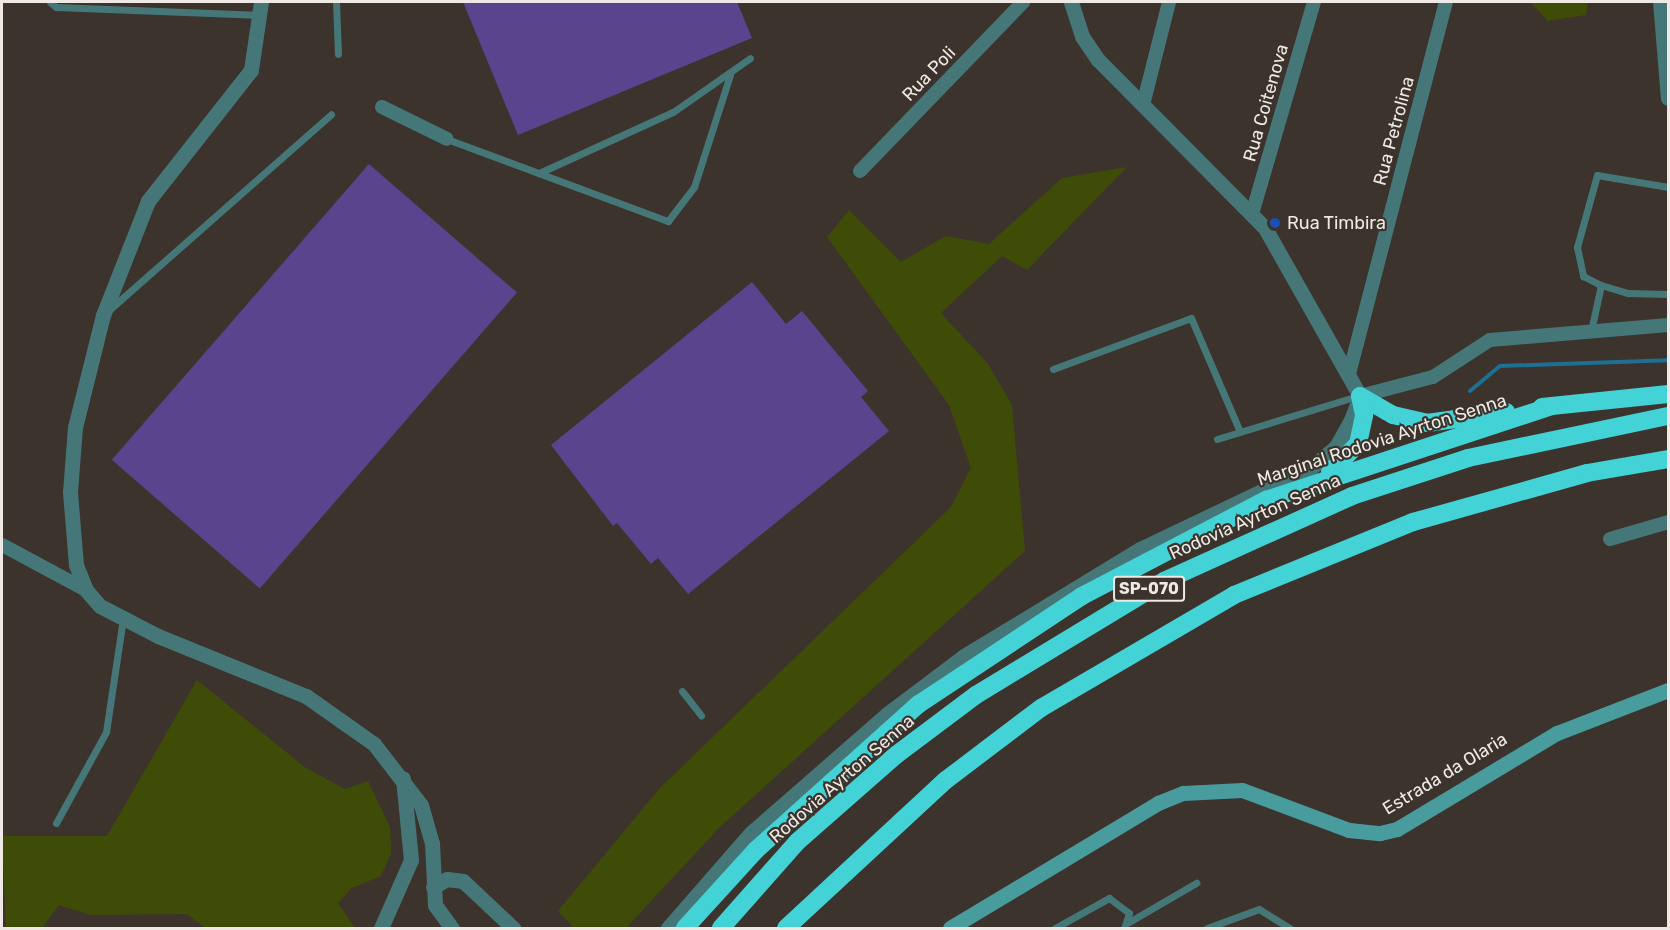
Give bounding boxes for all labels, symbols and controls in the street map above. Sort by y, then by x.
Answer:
street label: Rua Poli [898,42,960,106]
street label: Rua Coitenova [1239,42,1293,164]
street label: Rua Petrolina [1369,74,1419,188]
place label: Rua Timbira [1287,212,1386,234]
marker: Rua Timbira [1268,216,1282,230]
street label: Marginal Rodovia Ayrton Senna [1255,389,1509,491]
street label: Rodovia Ayrton Senna [1166,469,1344,565]
road number: SP-070 [1113,576,1185,602]
street label: Rodovia Ayrton Senna [765,710,919,848]
street label: Estrada da Olaria [1379,728,1511,820]

